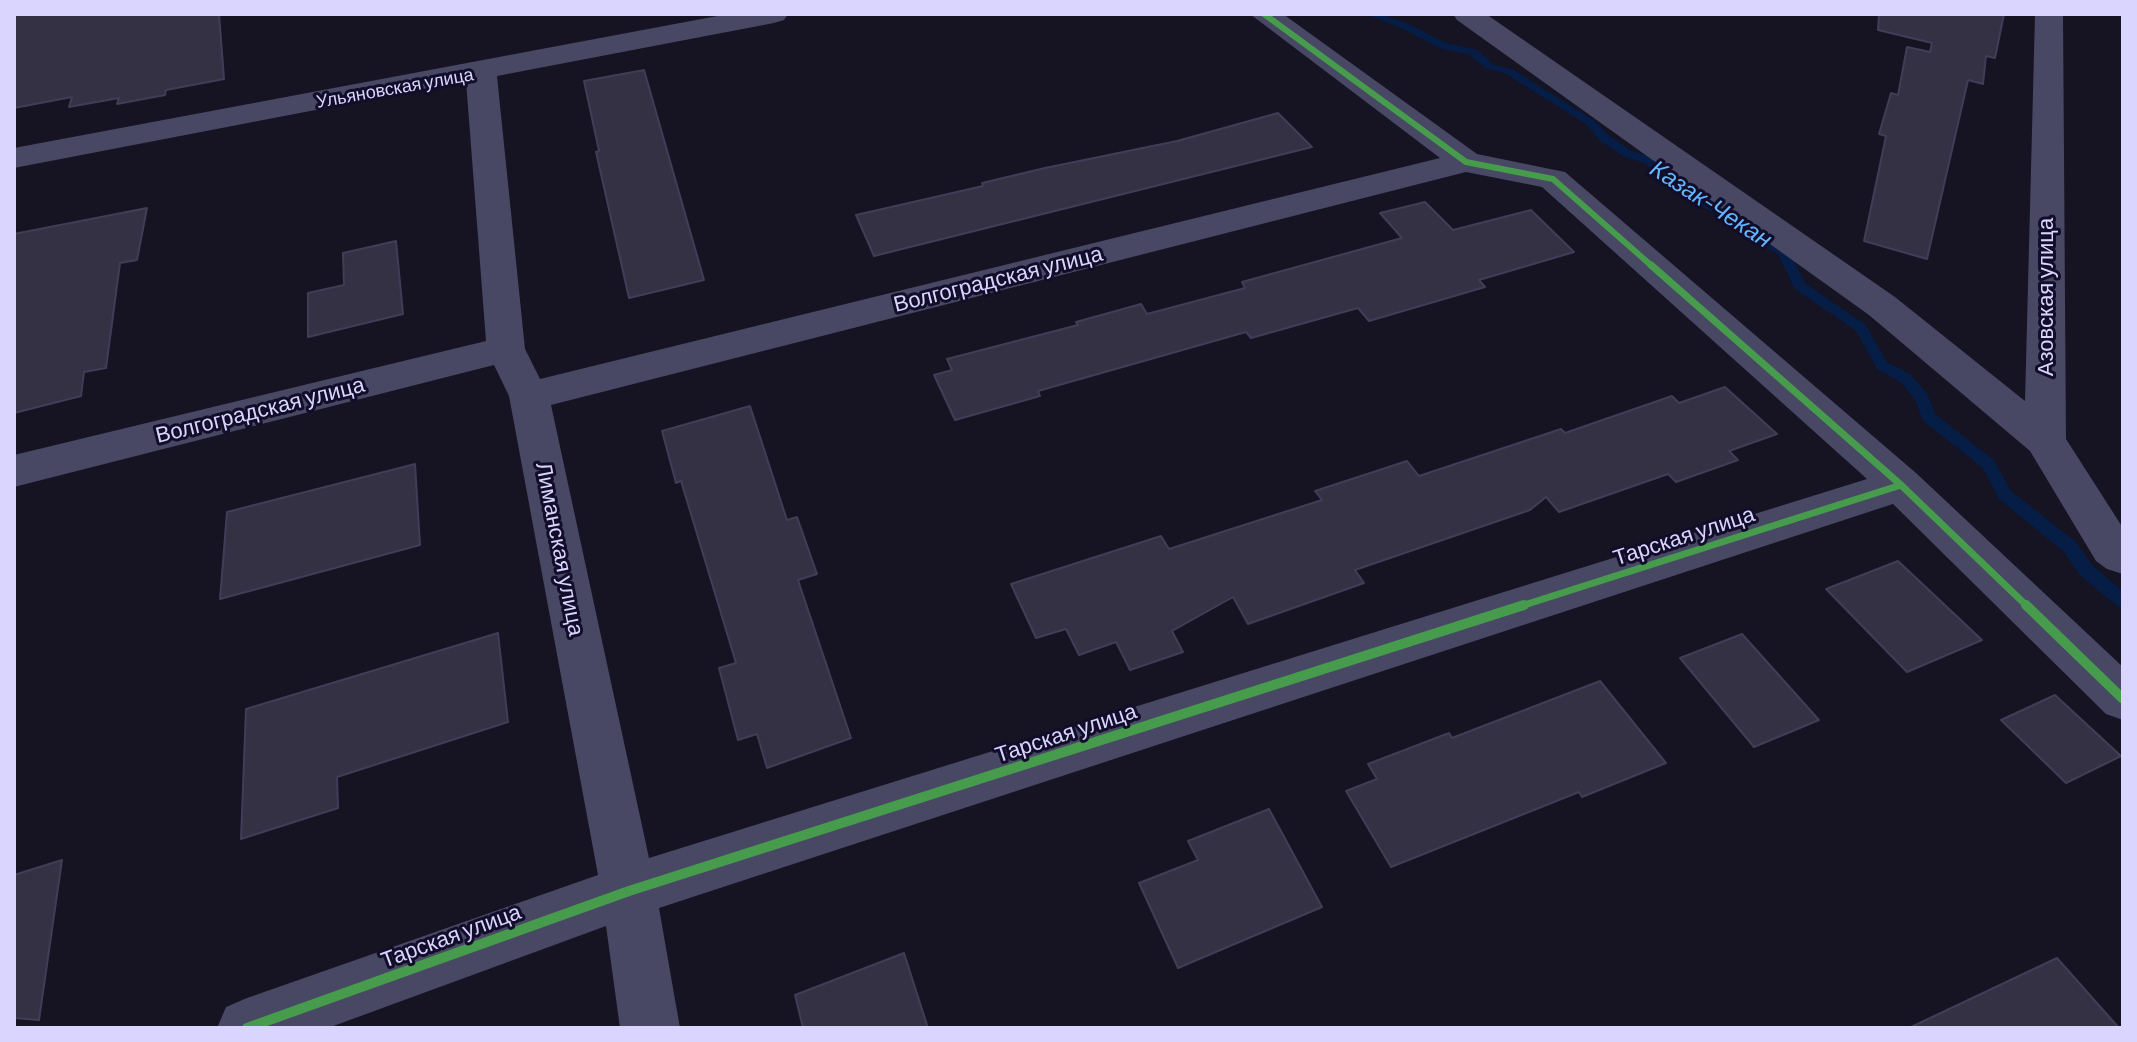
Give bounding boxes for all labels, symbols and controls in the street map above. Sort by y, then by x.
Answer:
street label: Ульяновская улица [315,64,475,112]
water label: Казак-Чекан [1645,154,1777,254]
street label: Азовская улица [2033,218,2059,376]
street label: Волгоградская улица [891,240,1105,318]
street label: Волгоградская улица [153,371,367,449]
street label: Лиманская улица [530,460,590,638]
street label: Тарская улица [1610,501,1758,571]
street label: Тарская улица [992,698,1140,768]
street label: Тарская улица [377,898,525,974]

